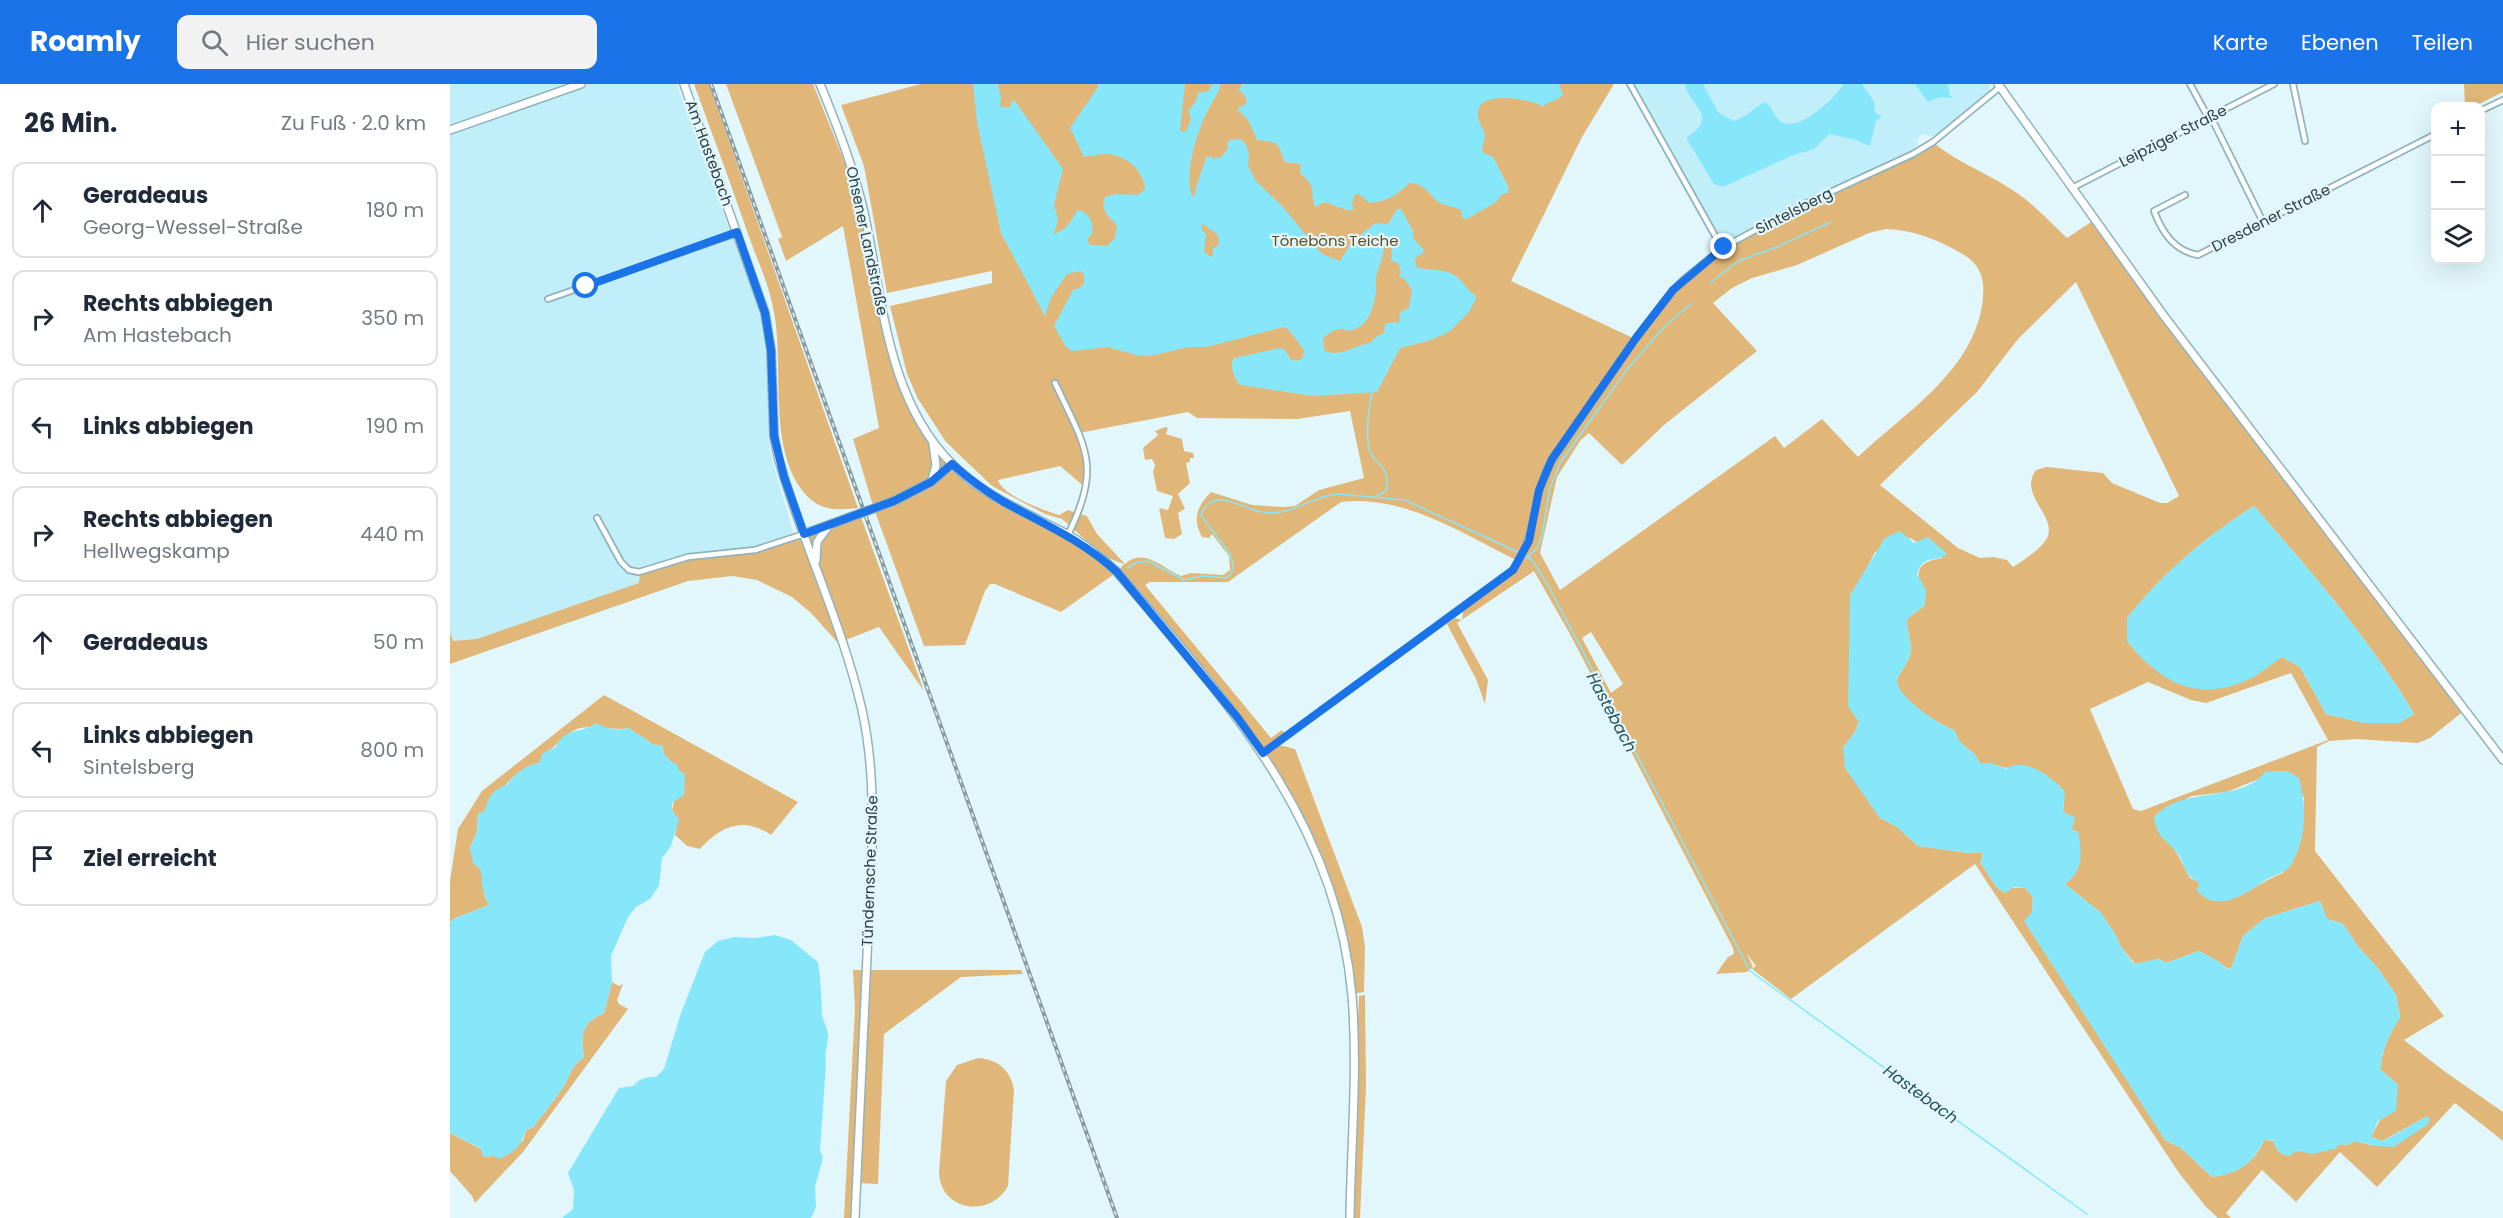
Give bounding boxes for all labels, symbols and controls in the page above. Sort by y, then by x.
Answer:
search box [177,15,597,69]
text: Roamly [30,22,141,61]
icon: search [198,26,231,59]
text: Hier suchen [246,27,375,58]
text: Karte [2213,28,2268,57]
text: Ebenen [2301,28,2379,57]
text: Teilen [2412,28,2473,57]
street label: Am Hastebach [681,97,738,209]
street label: Leipziger Straße [2115,99,2230,172]
map controls [2431,102,2485,264]
button: + [2431,102,2485,156]
text: 26 Min. [24,105,117,141]
text: Zu Fuß · 2.0 km [281,109,426,137]
button: − [2431,156,2485,210]
street label: Ohsener Landstraße [841,164,894,317]
street label: Dresdener Straße [2208,179,2334,257]
text: Geradeaus [83,180,208,211]
street label: Sintelsberg [1752,182,1836,239]
icon: ahead [26,194,59,227]
text: 180 m [366,196,424,224]
button: layers [2431,210,2485,264]
text: Georg-Wessel-Straße [83,213,303,241]
park label: Töneböns Teiche [1272,230,1398,251]
route end [1710,233,1736,259]
route start [572,272,598,298]
text: Rechts abbiegen [83,288,273,319]
icon: right [26,302,59,335]
text: 350 m [361,304,424,332]
text: Am Hastebach [83,321,232,349]
icon: left [26,410,59,443]
text: Links abbiegen [83,411,254,442]
text: 190 m [367,412,424,440]
text: Rechts abbiegen [83,504,273,535]
icon: right [26,518,59,551]
text: 440 m [360,520,424,548]
text: Hellwegskamp [83,537,230,565]
icon: ahead [26,626,59,659]
text: Geradeaus [83,627,208,658]
text: 50 m [373,628,424,656]
water label: Hastebach [1581,668,1642,756]
text: Links abbiegen [83,720,254,751]
icon: left [26,734,59,767]
text: 800 m [360,736,424,764]
text: Sintelsberg [83,753,194,781]
street label: Tündernsche Straße [856,795,883,947]
icon: arrive [26,842,59,875]
text: Ziel erreicht [83,843,217,874]
water label: Hastebach [1879,1059,1963,1129]

